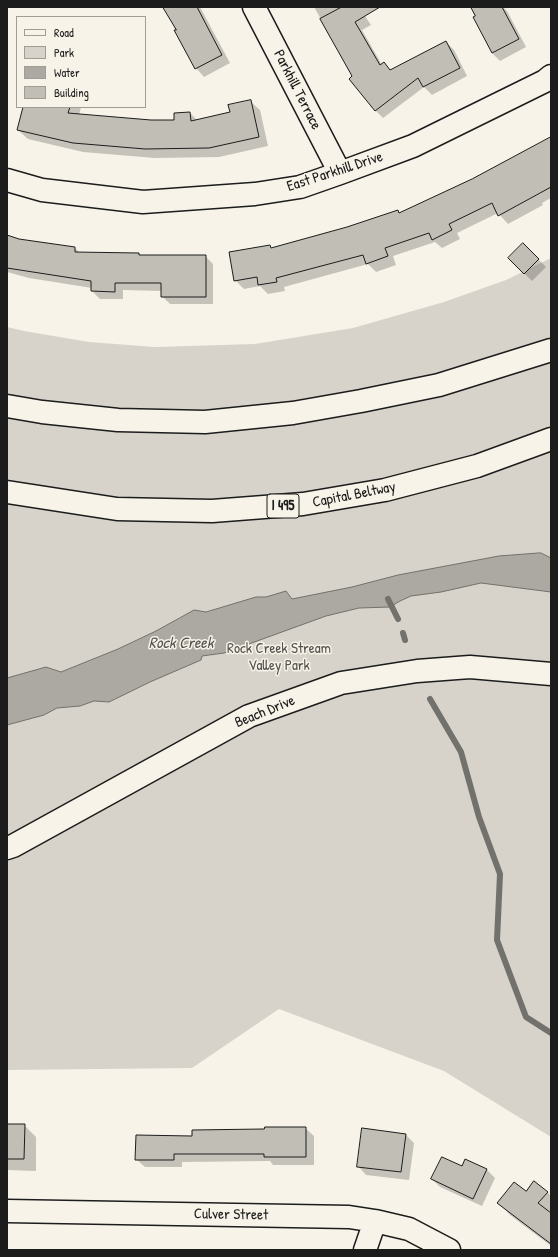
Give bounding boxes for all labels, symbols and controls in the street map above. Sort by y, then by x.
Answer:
legend [16,16,146,108]
text: Road [54,24,74,41]
text: Park [54,44,74,61]
street label: Parkhill Terrace [269,47,325,133]
text: Water [54,64,80,81]
text: Building [54,84,89,101]
street label: East Parkhill Drive [285,148,385,196]
street label: Capital Beltway [311,478,397,512]
road number: I 495 [267,494,299,518]
water label: Rock Creek [149,634,213,654]
park label: Rock Creek Stream Valley Park [227,640,331,675]
street label: Beach Drive [232,692,298,732]
street label: Culver Street [194,1205,268,1225]

